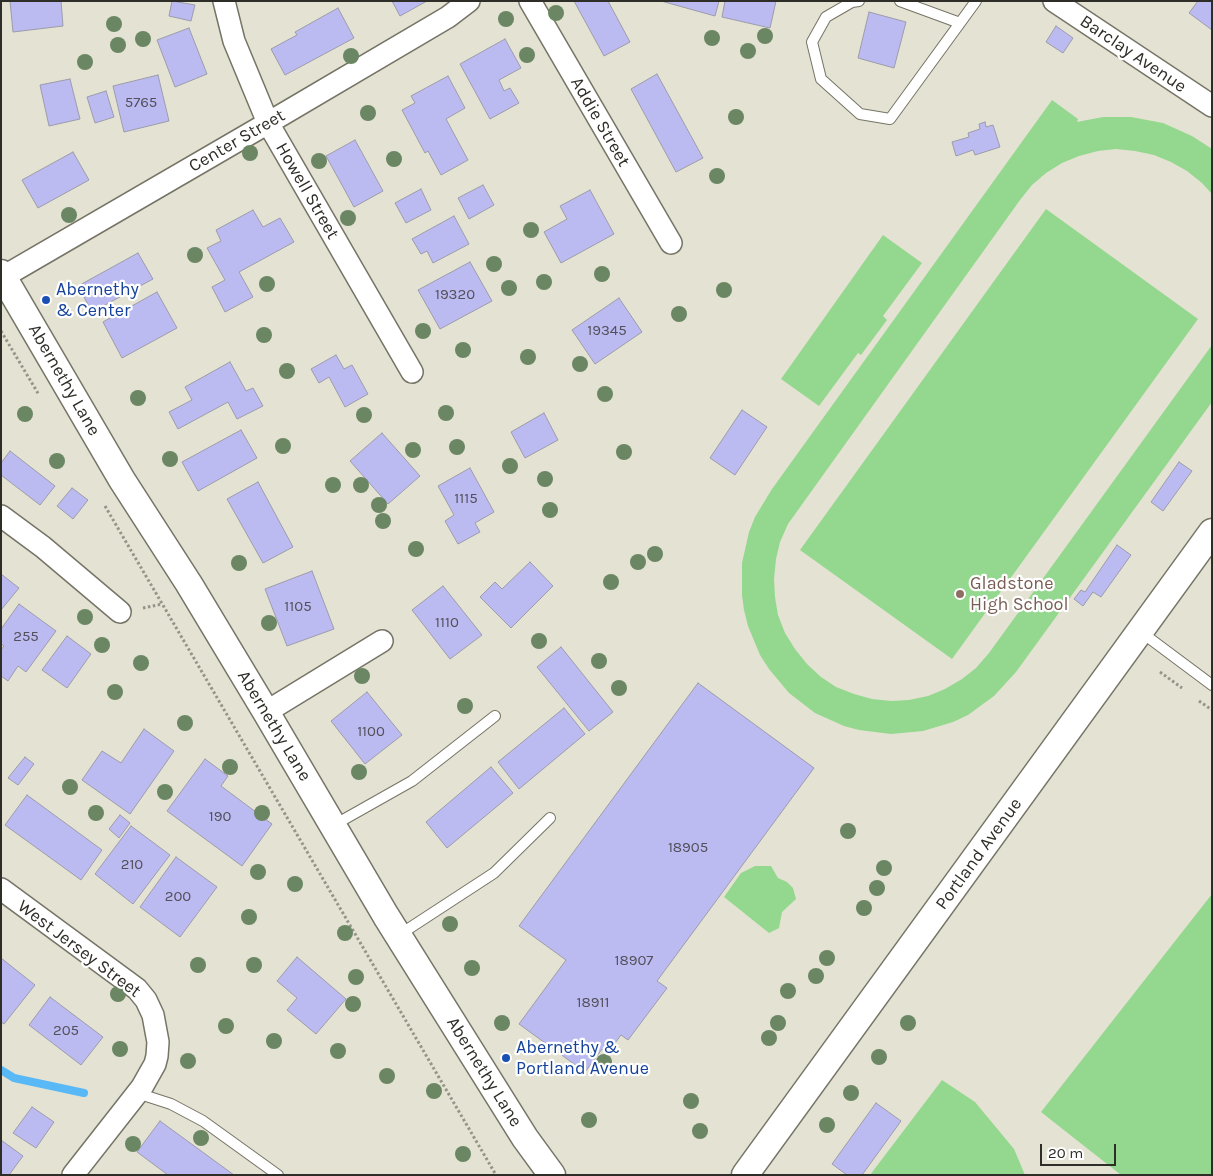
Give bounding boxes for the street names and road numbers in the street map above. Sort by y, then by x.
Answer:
street label: Barclay Avenue [1076,10,1190,98]
street label: Addie Street [566,73,634,171]
street label: Center Street [185,105,289,177]
street label: Howell Street [271,139,343,243]
street label: Abernethy Lane [23,320,105,440]
street label: Abernethy Lane [232,667,316,785]
street label: Portland Avenue [931,794,1027,914]
street label: West Jersey Street [13,896,145,1002]
street label: Abernethy Lane [442,1013,526,1131]

